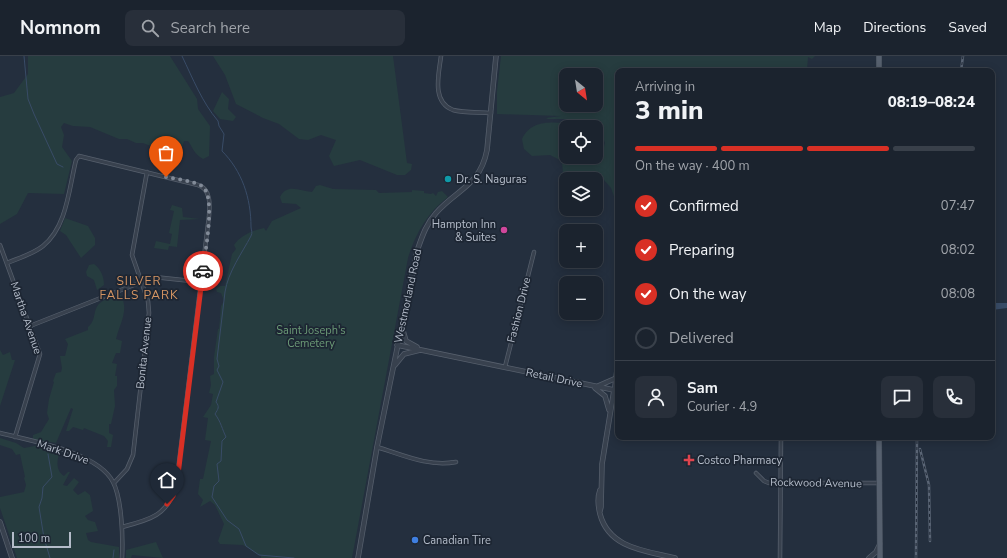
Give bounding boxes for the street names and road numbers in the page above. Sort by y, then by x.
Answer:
street label: Westmorland Road [391,247,425,345]
street label: Fashion Drive [504,276,534,344]
street label: Martha Avenue [7,280,45,356]
street label: Bonita Avenue [133,316,155,390]
street label: Retail Drive [524,365,584,391]
street label: Mark Drive [35,436,91,468]
street label: Rockwood Avenue [770,475,862,491]

